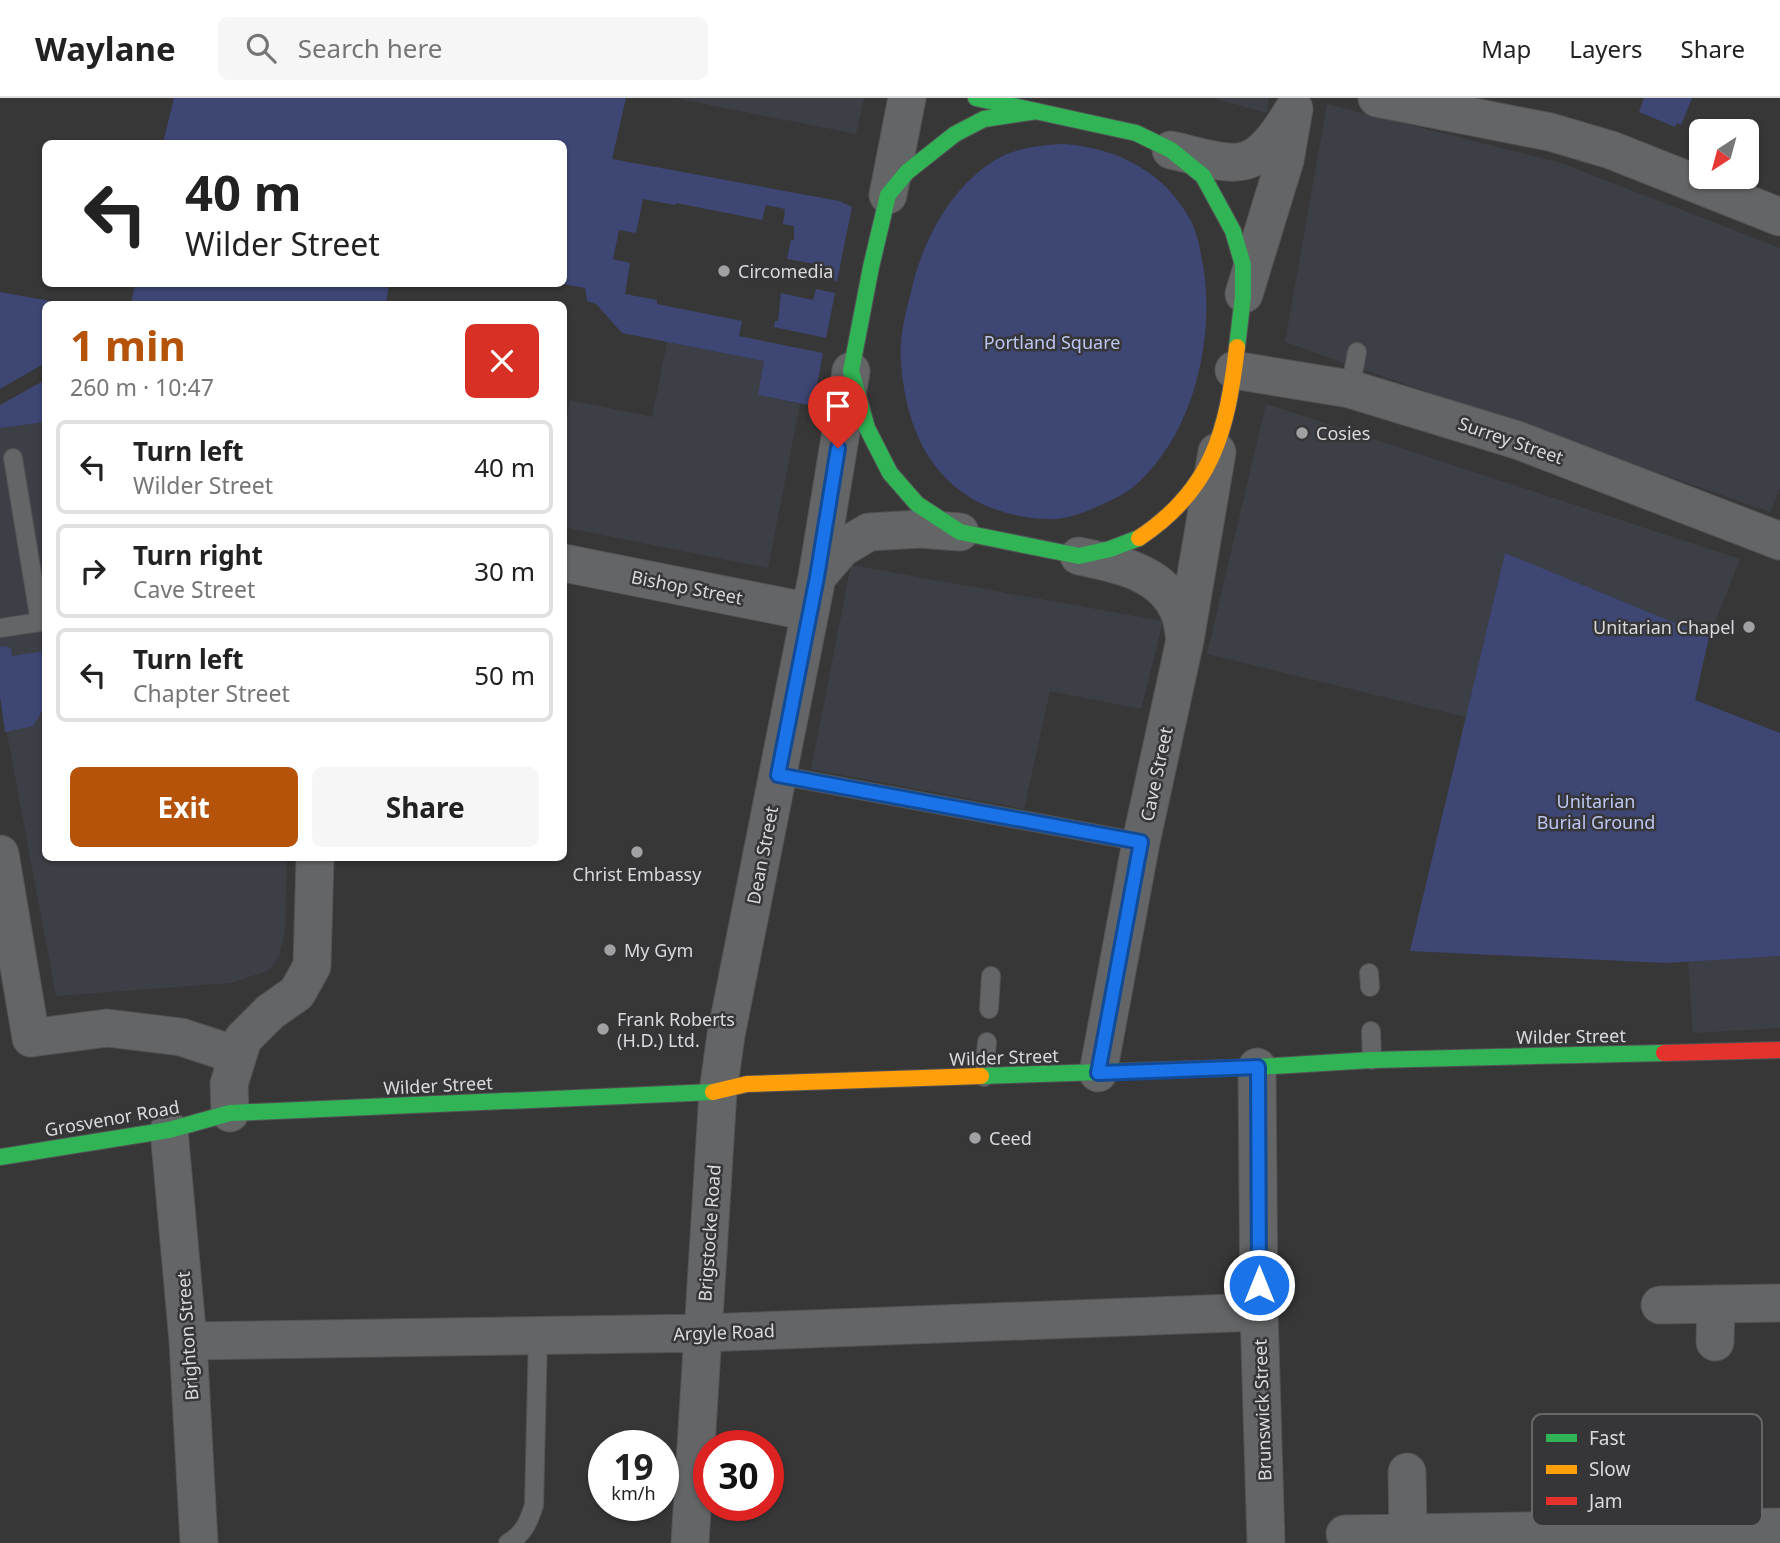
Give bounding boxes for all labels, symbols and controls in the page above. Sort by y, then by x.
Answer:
search box [218,17,708,80]
text: Waylane [35,26,176,71]
icon: search [242,29,280,67]
text: Search here [298,30,442,66]
text: Map [1481,32,1531,65]
text: Layers [1569,32,1643,65]
text: Share [1681,32,1745,65]
north arrow [1689,119,1759,189]
map controls [1689,119,1759,189]
text: 40 m [185,159,302,225]
icon: left [70,168,161,259]
text: Wilder Street [185,222,380,265]
place label: Circomedia [738,259,833,283]
marker: Circomedia [716,263,732,279]
text: 1 min [70,316,186,373]
button: close [465,324,539,398]
park label: Portland Square [984,330,1120,354]
text: 260 m · 10:47 [70,371,214,403]
pin [808,376,868,448]
icon: arrive [819,387,857,425]
street label: Surrey Street [1455,411,1567,469]
place label: Cosies [1316,421,1370,445]
marker: Cosies [1294,425,1310,441]
text: Turn left [133,433,244,469]
icon: left [74,448,112,486]
text: 40 m [474,449,535,485]
text: Wilder Street [133,469,273,501]
text: Turn right [133,537,263,573]
icon: right [74,552,112,590]
text: 30 m [474,553,535,589]
street label: Bishop Street [629,564,745,610]
text: Cave Street [133,573,255,605]
place label: Unitarian Chapel [1593,615,1735,639]
marker: Unitarian Chapel [1741,619,1757,635]
text: Turn left [133,641,244,677]
icon: left [74,656,112,694]
text: 50 m [474,657,535,693]
text: Chapter Street [133,677,290,709]
street label: Cave Street [1134,724,1178,823]
button: Exit [70,767,298,847]
button: Share [312,767,539,847]
park label: Unitarian Burial Ground [1537,789,1655,834]
street label: Dean Street [741,803,783,906]
marker: Christ Embassy [629,844,645,860]
place label: Christ Embassy [573,862,702,886]
place label: My Gym [624,938,693,962]
marker: My Gym [602,942,618,958]
place label: Frank Roberts (H.D.) Ltd. [617,1007,735,1052]
marker: Frank Roberts (H.D.) Ltd. [595,1021,611,1037]
street label: Wilder Street [1516,1023,1627,1049]
street label: Wilder Street [949,1043,1060,1071]
street label: Wilder Street [383,1070,494,1100]
street label: Grosvenor Road [43,1094,181,1142]
place label: Ceed [989,1126,1032,1150]
marker: Ceed [967,1130,983,1146]
street label: Brigstocke Road [692,1164,726,1302]
position arrow [1222,1248,1296,1322]
street label: Brighton Street [170,1270,203,1401]
street label: Argyle Road [673,1318,775,1346]
street label: Brunswick Street [1248,1338,1276,1481]
legend [1532,1414,1762,1526]
text: Fast [1589,1425,1626,1451]
speed limit sign: 30 [693,1430,784,1521]
text: 19 [613,1443,654,1490]
text: Slow [1589,1456,1630,1482]
text: km/h [611,1481,656,1505]
text: Jam [1587,1488,1623,1514]

